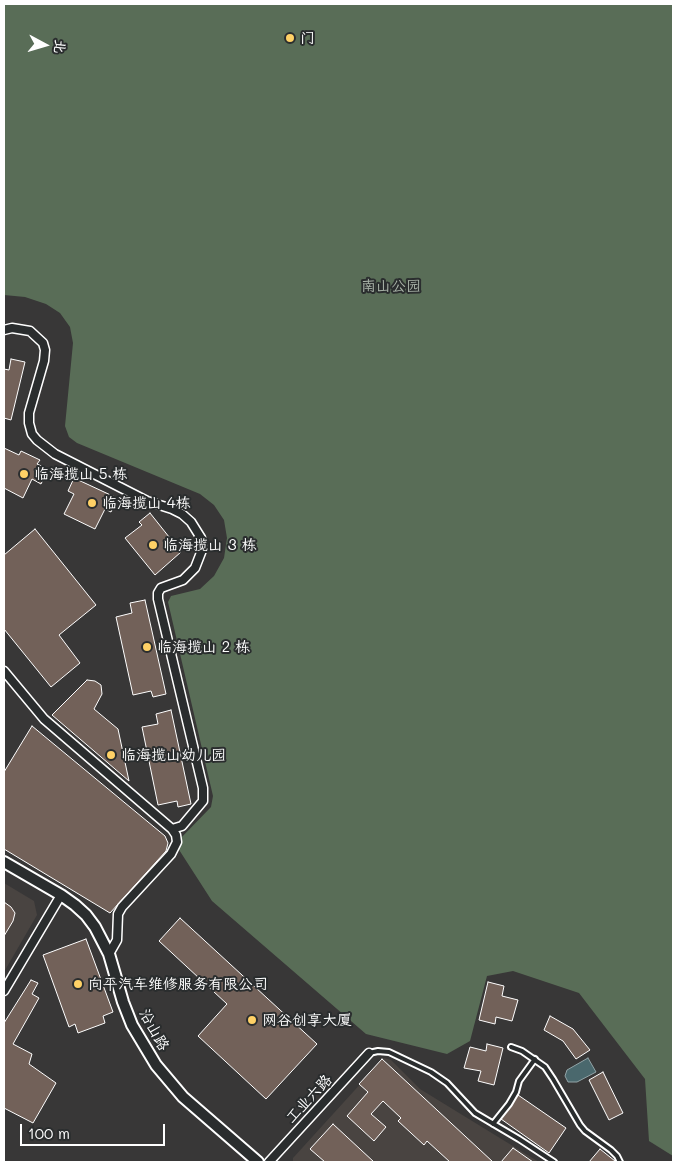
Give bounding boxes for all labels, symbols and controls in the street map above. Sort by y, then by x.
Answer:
north arrow [20,20,70,70]
place label: 门 [300,29,315,47]
marker: 门 [284,32,296,44]
text: 北 [50,39,71,55]
park label: 南山公园 [361,277,421,295]
place label: 临海揽山 5 栋 [34,465,127,483]
marker: 临海揽山 5 栋 [18,468,30,480]
place label: 临海揽山 4栋 [102,494,191,512]
marker: 临海揽山 4栋 [86,497,98,509]
place label: 临海揽山 3 栋 [163,536,256,554]
marker: 临海揽山 3 栋 [147,539,159,551]
place label: 临海揽山 2 栋 [157,638,250,656]
marker: 临海揽山 2 栋 [141,641,153,653]
place label: 临海揽山幼儿园 [121,746,226,764]
marker: 临海揽山幼儿园 [105,749,117,761]
place label: 向平汽车维修服务有限公司 [88,975,268,993]
marker: 向平汽车维修服务有限公司 [72,978,84,990]
street label: 沿山路 [135,1006,173,1054]
place label: 网谷创享大厦 [262,1011,352,1029]
marker: 网谷创享大厦 [246,1014,258,1026]
street label: 工业六路 [282,1071,336,1127]
scale bar [22,1114,168,1146]
text: 100 m [28,1123,70,1143]

